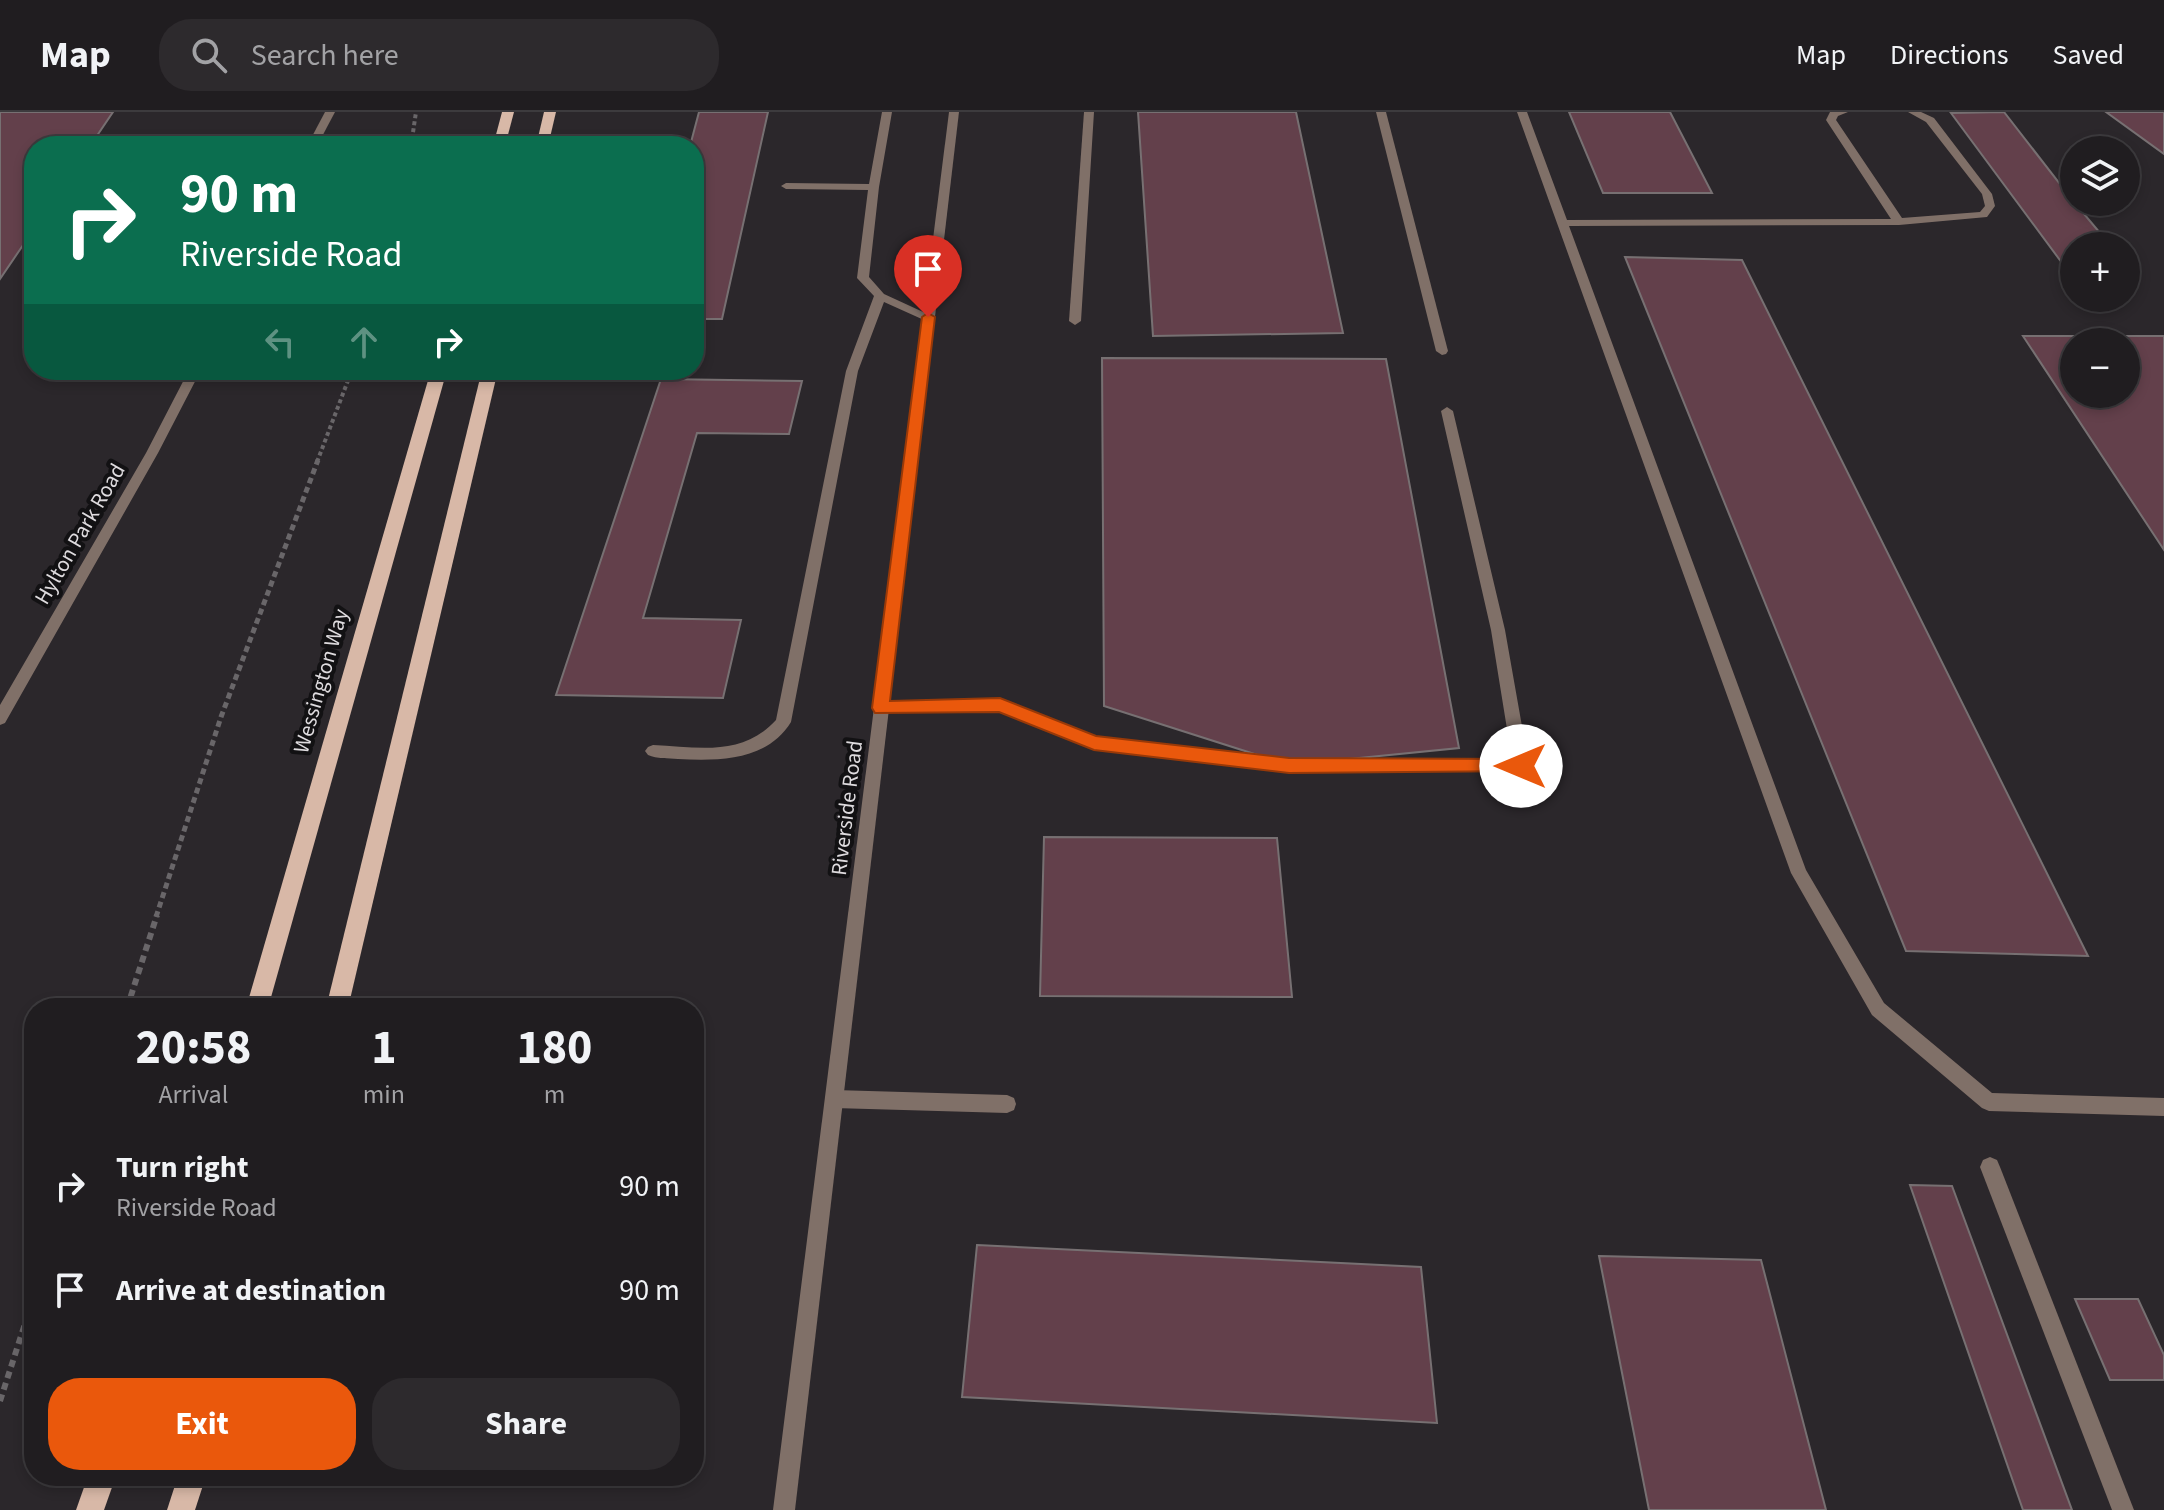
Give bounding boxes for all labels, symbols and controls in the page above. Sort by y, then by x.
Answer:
search box [159,19,719,91]
text: Map [40,28,111,82]
icon: search [187,33,231,77]
text: Search here [251,34,399,77]
text: Map [1796,35,1846,75]
text: Directions [1890,35,2009,75]
text: Saved [2053,35,2124,75]
map controls [2060,136,2140,408]
button: layers [2060,136,2140,216]
text: 90 m [180,155,298,234]
icon: right [48,168,152,272]
text: Riverside Road [180,229,402,280]
button: + [2060,232,2140,312]
pin [894,235,962,317]
icon: arrive [906,247,950,291]
icon: left [258,320,302,364]
icon: ahead [342,320,386,364]
icon: right [426,320,470,364]
button: − [2060,328,2140,408]
street label: Hylton Park Road [27,457,133,611]
street label: Wessington Way [285,604,357,757]
position arrow [1479,724,1563,808]
street label: Riverside Road [823,739,871,877]
text: 20:58 [135,1014,251,1082]
text: 1 [371,1014,397,1082]
text: 180 [516,1014,592,1082]
text: Arrival [158,1076,228,1113]
text: min [363,1076,405,1113]
text: m [544,1076,565,1113]
text: Turn right [116,1146,248,1189]
icon: right [48,1164,92,1208]
text: 90 m [619,1165,680,1208]
text: Riverside Road [116,1189,277,1226]
icon: arrive [48,1268,92,1312]
text: Arrive at destination [116,1269,386,1312]
text: 90 m [619,1269,680,1312]
button: Exit [48,1378,356,1470]
button: Share [372,1378,680,1470]

